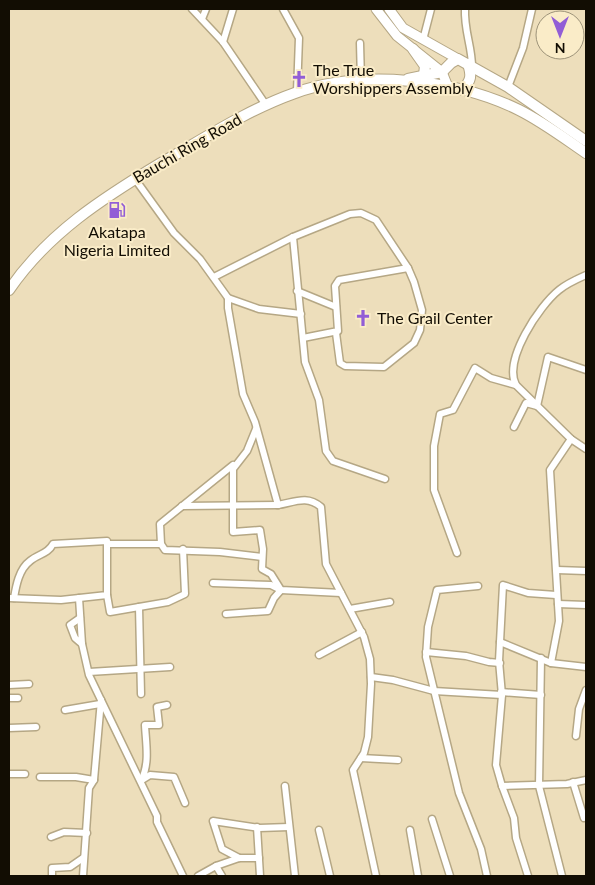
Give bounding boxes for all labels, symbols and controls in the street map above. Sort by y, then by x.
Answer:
north arrow [535,10,585,60]
text: N [555,40,565,57]
place label: The True Worshippers Assembly [313,60,474,97]
church icon: The True Worshippers Assembly [289,69,309,89]
street label: Bauchi Ring Road [129,109,244,186]
fuel station icon: Akatapa Nigeria Limited [107,200,127,220]
place label: Akatapa Nigeria Limited [64,222,170,259]
church icon: The Grail Center [353,308,373,328]
place label: The Grail Center [377,308,493,327]

